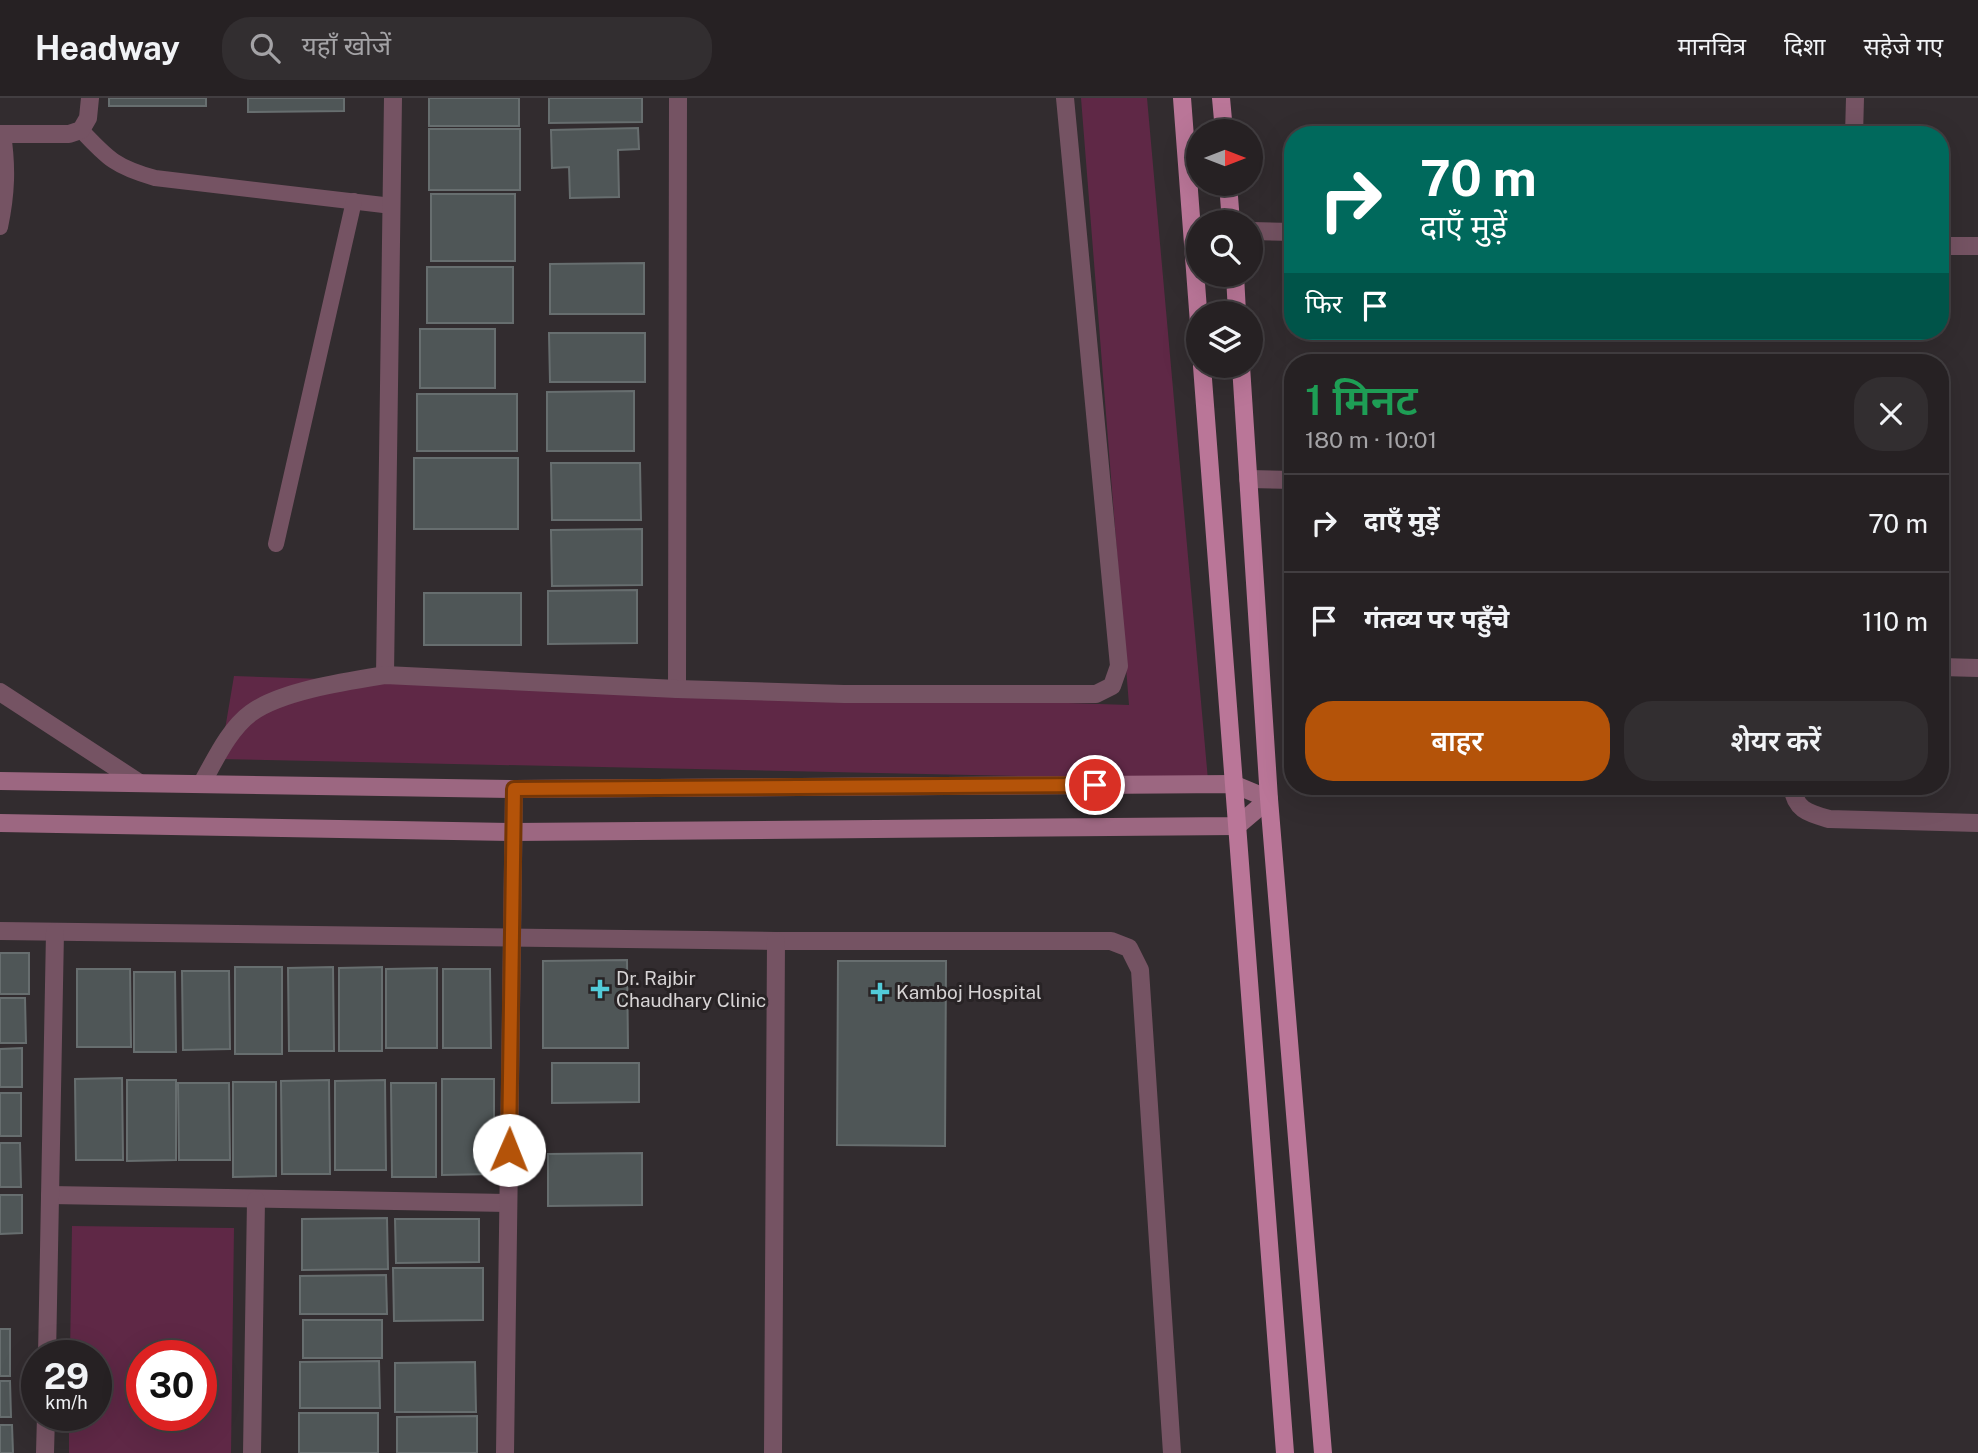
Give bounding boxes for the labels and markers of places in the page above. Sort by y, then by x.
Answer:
pin [1065,755,1125,815]
place label: Dr. Rajbir Chaudhary Clinic [616,967,766,1011]
marker: Dr. Rajbir Chaudhary Clinic [590,979,610,999]
place label: Kamboj Hospital [896,981,1042,1003]
marker: Kamboj Hospital [870,982,890,1002]

